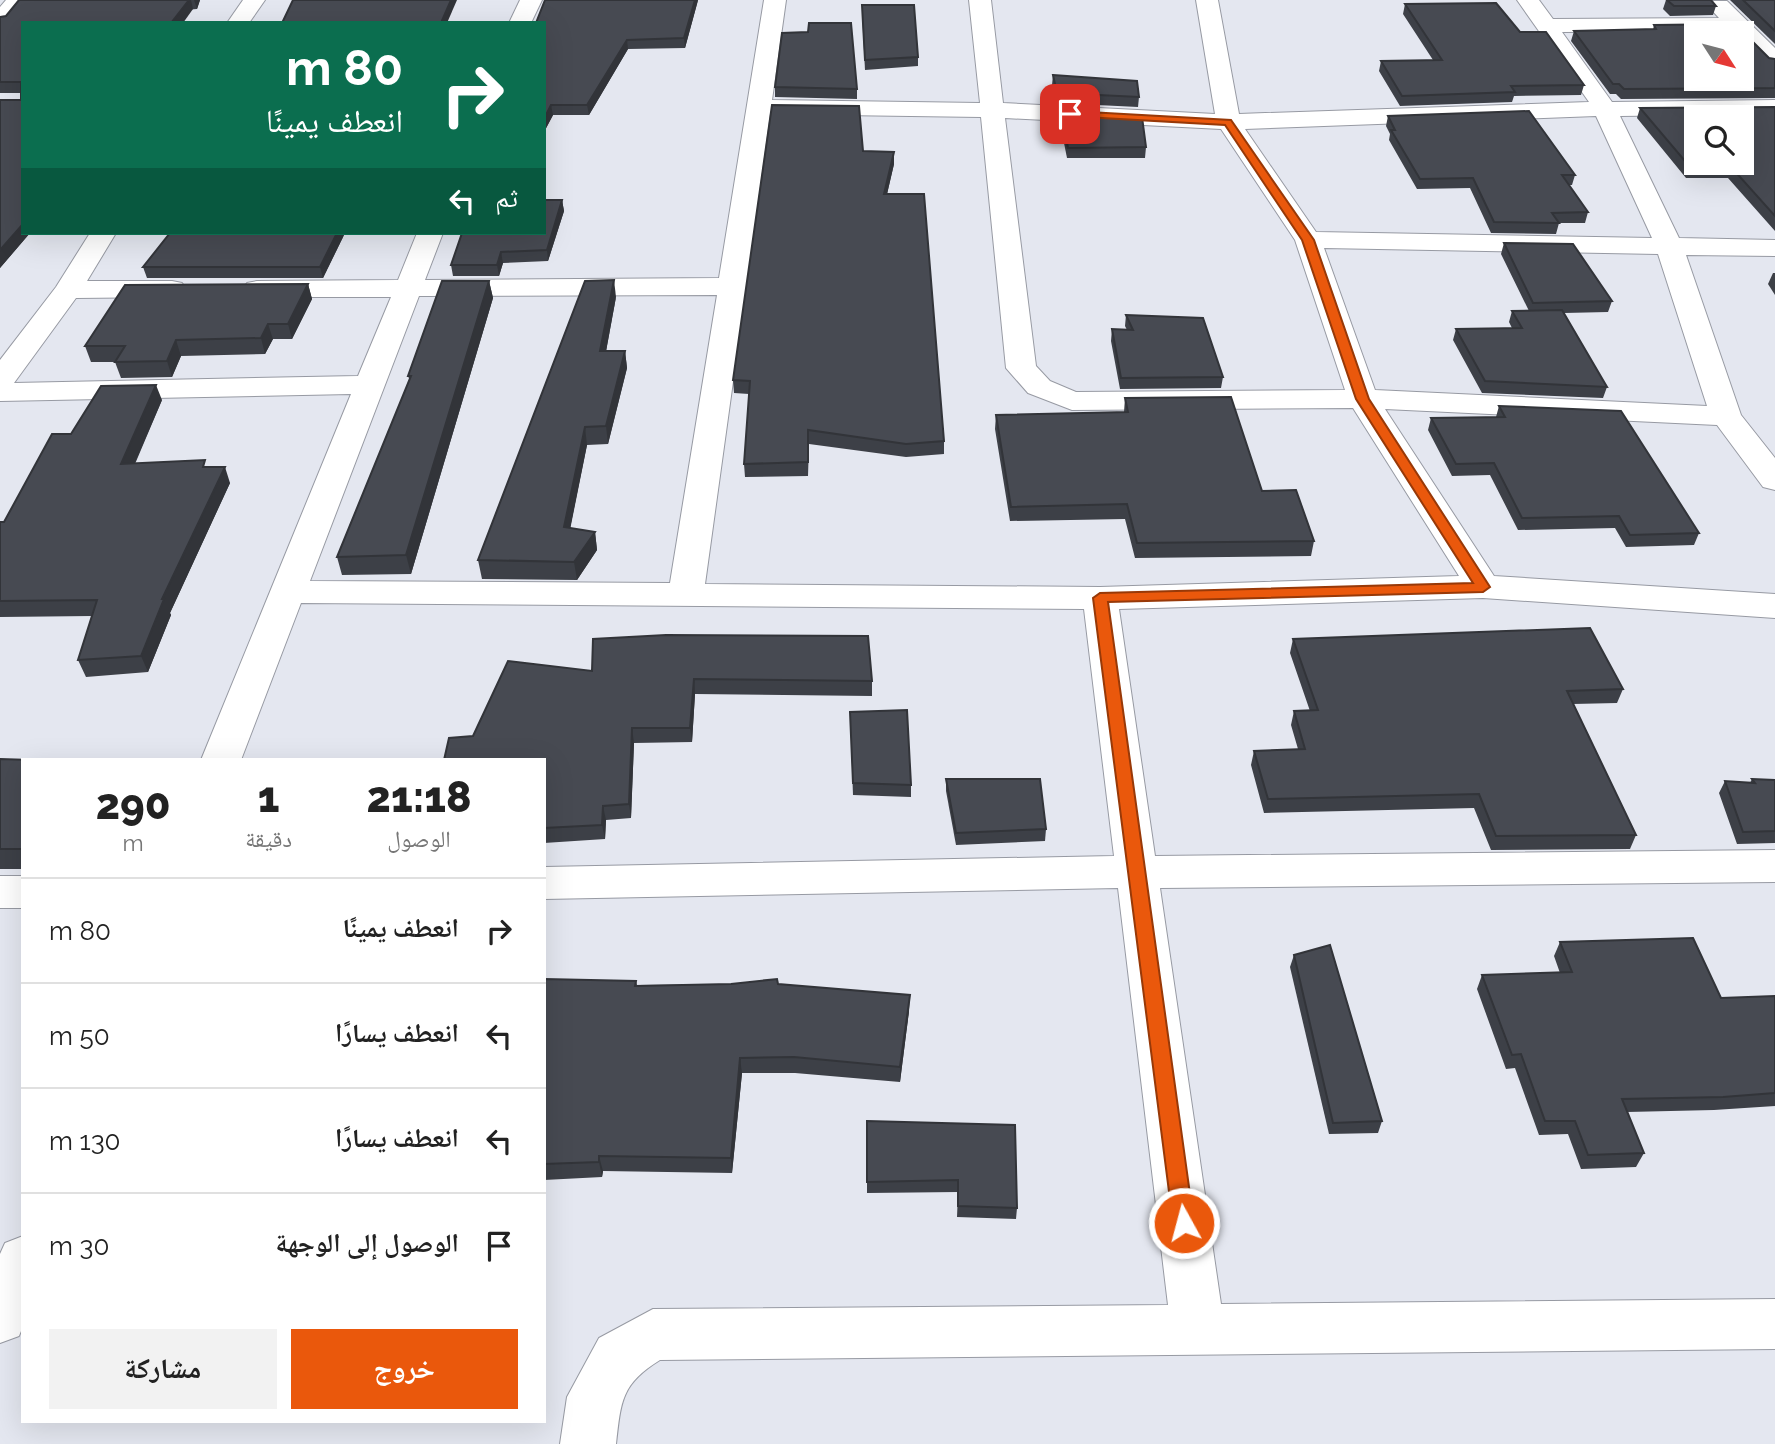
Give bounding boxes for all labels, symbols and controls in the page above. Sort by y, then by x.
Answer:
north arrow [1684,21,1754,91]
map controls [1684,21,1754,175]
text: 80 m [286,39,403,96]
icon: right [427,49,518,140]
pin [1040,84,1100,144]
icon: arrive [1051,95,1089,133]
text: انعطف يمينًا [266,102,403,139]
button: search [1684,105,1754,175]
icon: left [443,182,481,220]
text: ثم [495,183,518,213]
text: 1 [258,773,279,822]
text: 21:18 [367,773,471,822]
text: 290 [96,780,171,829]
text: دقيقة [245,825,292,852]
text: الوصول [387,825,451,852]
text: m [123,829,144,856]
icon: right [480,912,518,950]
text: انعطف يمينًا [342,913,459,943]
text: 80 m [49,916,111,946]
icon: left [480,1017,518,1055]
text: انعطف يسارًا [335,1018,459,1048]
text: 50 m [49,1021,110,1051]
icon: left [480,1122,518,1160]
text: انعطف يسارًا [335,1123,459,1153]
text: 130 m [49,1126,120,1156]
position arrow [1147,1186,1221,1260]
icon: arrive [480,1227,518,1265]
text: الوصول إلى الوجهة [276,1228,459,1258]
text: 30 m [49,1231,109,1261]
button: مشاركة [49,1329,277,1409]
button: خروج [291,1329,518,1409]

